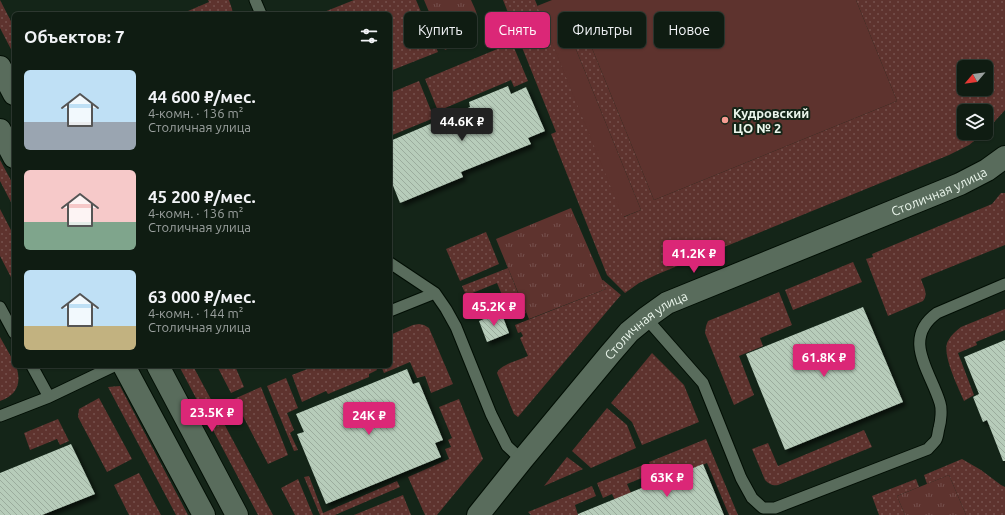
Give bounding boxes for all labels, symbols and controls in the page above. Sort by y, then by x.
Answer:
chip: Купить [404,12,477,48]
chip: Снять [485,12,550,48]
chip: Фильтры [558,12,646,48]
chip: Новое [654,12,724,48]
icon: filters [358,25,380,47]
text: Объектов: 7 [24,27,124,46]
north arrow [957,60,993,96]
map controls [957,60,993,140]
icon: home [56,86,104,134]
text: 44 600 ₽/мес. [148,87,256,106]
button: layers [957,104,993,140]
text: 4-комн. · 136 m² [148,106,243,120]
place label: Кудровский ЦО № 2 [733,106,809,135]
pin: 44.6K ₽ [425,108,499,142]
text: 44.6K ₽ [440,114,484,128]
marker: Кудровский ЦО № 2 [720,115,730,125]
text: Столичная улица [148,120,251,134]
street label: Столичная улица [889,164,989,218]
icon: home [56,186,104,234]
text: 45 200 ₽/мес. [148,187,256,206]
text: 4-комн. · 136 m² [148,206,243,220]
text: Столичная улица [148,220,251,234]
pin: 41.2K ₽ [657,240,731,274]
text: 41.2K ₽ [672,246,716,260]
icon: home [56,286,104,334]
text: 63 000 ₽/мес. [148,287,256,306]
street label: Столичная улица [602,288,690,362]
pin: 45.2K ₽ [457,293,531,327]
text: 45.2K ₽ [472,299,516,313]
text: 4-комн. · 144 m² [148,306,243,320]
text: Столичная улица [148,320,251,334]
pin: 61.8K ₽ [787,344,861,378]
text: 61.8K ₽ [802,350,846,364]
pin: 23.5K ₽ [175,399,249,433]
pin: 24K ₽ [341,402,397,436]
text: 23.5K ₽ [190,405,234,419]
text: 24K ₽ [352,408,386,422]
pin: 63K ₽ [639,464,695,498]
text: 63K ₽ [650,470,684,484]

